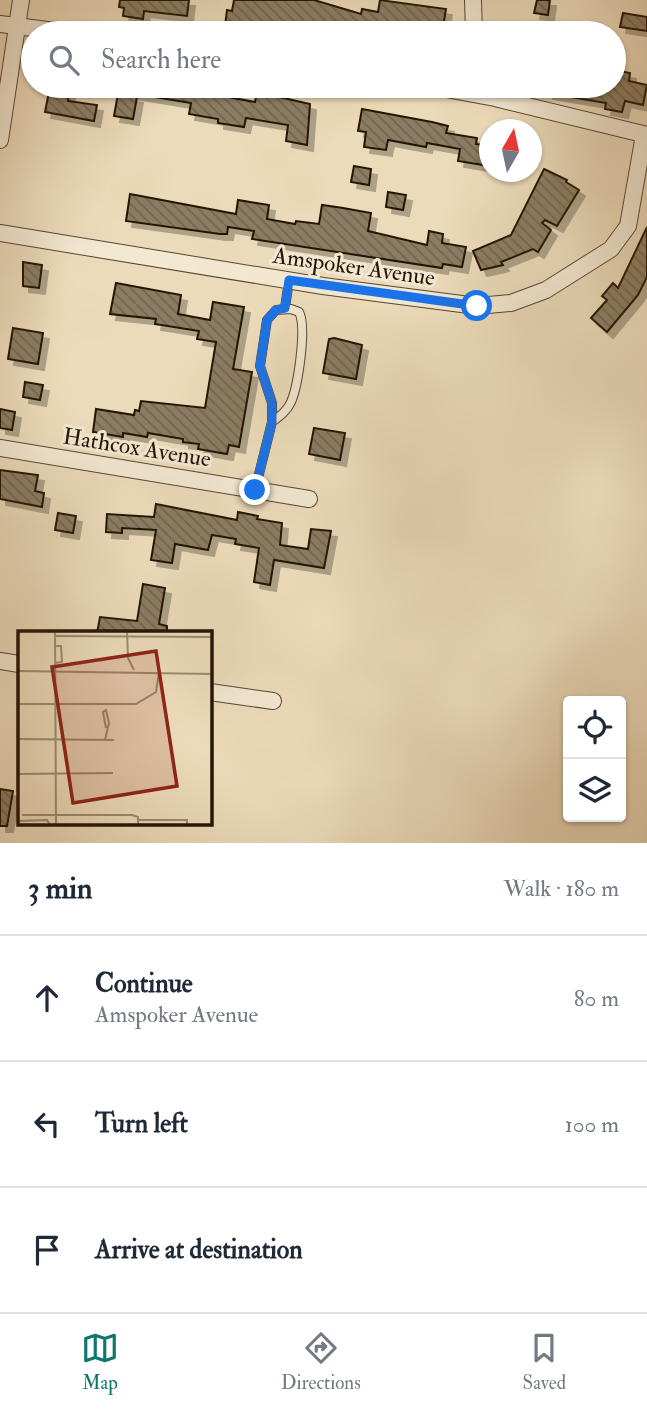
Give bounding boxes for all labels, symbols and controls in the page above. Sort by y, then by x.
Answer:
search box [21,21,626,98]
icon: search [45,41,83,79]
text: Search here [101,44,221,76]
north arrow [479,119,542,182]
street label: Amspoker Avenue [270,241,437,293]
route start [461,290,492,321]
street label: Hathcox Avenue [61,421,213,474]
route end [239,474,270,505]
inset map [18,631,212,825]
map controls [563,696,626,822]
button: locate [563,696,626,759]
button: layers [563,759,626,822]
text: 3 min [28,870,93,907]
text: Walk · 180 m [504,874,619,903]
text: Continue [95,968,193,1000]
icon: ahead [28,979,66,1017]
text: 80 m [574,984,619,1013]
text: Amspoker Avenue [95,1000,258,1029]
icon: left [28,1105,66,1143]
text: Turn left [95,1108,188,1140]
text: 100 m [565,1110,619,1139]
icon: arrive [28,1231,66,1269]
text: Arrive at destination [95,1234,303,1266]
tab: Map [81,1329,119,1395]
tab: Directions [281,1329,361,1395]
tab: Saved [523,1329,566,1395]

